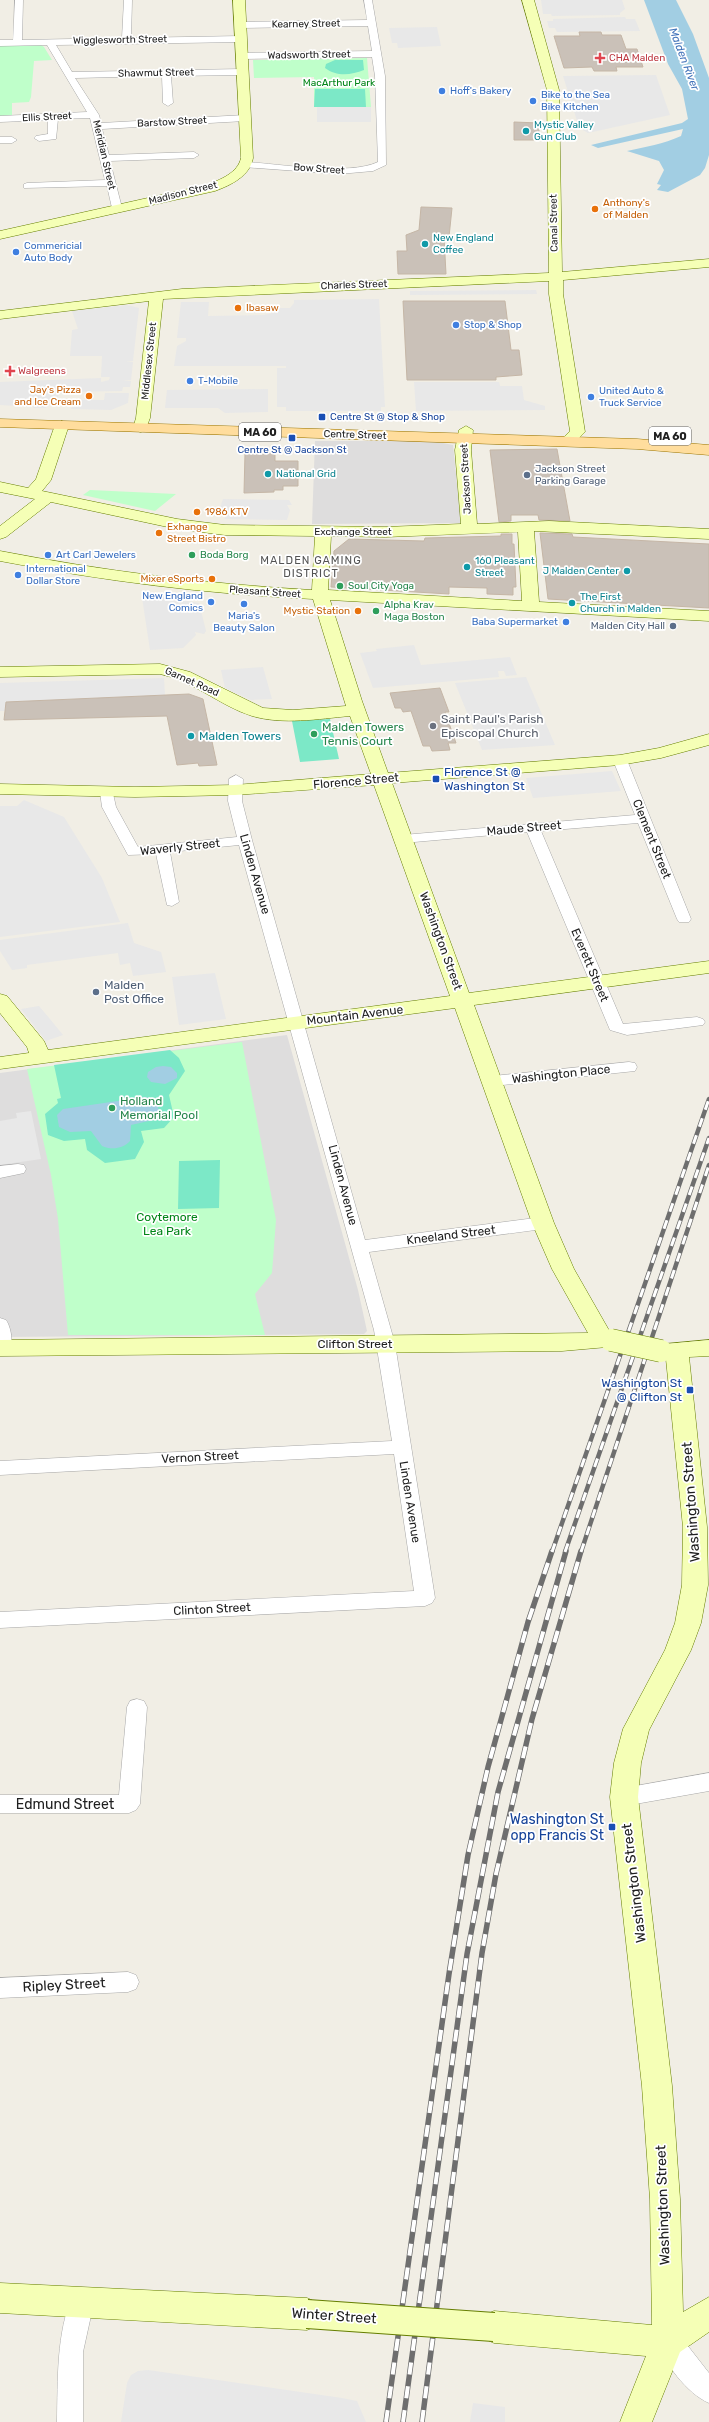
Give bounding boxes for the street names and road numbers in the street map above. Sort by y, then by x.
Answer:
street label: Kearney Street [272,17,341,31]
street label: Wigglesworth Street [73,33,167,47]
street label: Wadsworth Street [267,48,351,62]
street label: Shawmut Street [118,66,194,80]
street label: Ellis Street [22,110,72,124]
street label: Barstow Street [137,114,207,130]
street label: Meridian Street [90,119,118,191]
street label: Bow Street [293,161,345,177]
street label: Madison Street [148,179,219,207]
street label: Canal Street [547,194,561,252]
street label: Charles Street [321,278,388,292]
street label: Middlesex Street [139,322,159,400]
road number: MA 60 [239,423,281,441]
road number: MA 60 [649,427,691,445]
street label: Centre Street [323,428,387,442]
street label: Jackson Street [458,443,474,515]
street label: Exchange Street [314,526,392,538]
street label: Pleasant Street [229,584,301,600]
street label: Garnet Road [163,665,221,699]
street label: Florence Street [312,770,400,792]
street label: Clement Street [630,797,674,881]
street label: Maude Street [486,818,562,838]
street label: Linden Avenue [237,832,273,916]
street label: Waverly Street [139,836,221,858]
street label: Washington Street [417,890,465,992]
street label: Everett Street [568,926,612,1004]
street label: Mountain Avenue [306,1002,404,1028]
street label: Washington Place [511,1062,611,1086]
street label: Linden Avenue [326,1143,361,1227]
street label: Kneeland Street [406,1223,497,1247]
street label: Clifton Street [318,1337,393,1351]
street label: Washington Street [678,1441,704,1563]
street label: Vernon Street [161,1448,239,1466]
street label: Linden Avenue [397,1460,423,1544]
street label: Clinton Street [173,1600,251,1618]
street label: Edmund Street [16,1796,115,1813]
street label: Washington Street [618,1822,650,1944]
street label: Ripley Street [22,1974,106,1996]
street label: Washington Street [652,2144,674,2265]
street label: Winter Street [291,2305,378,2327]

